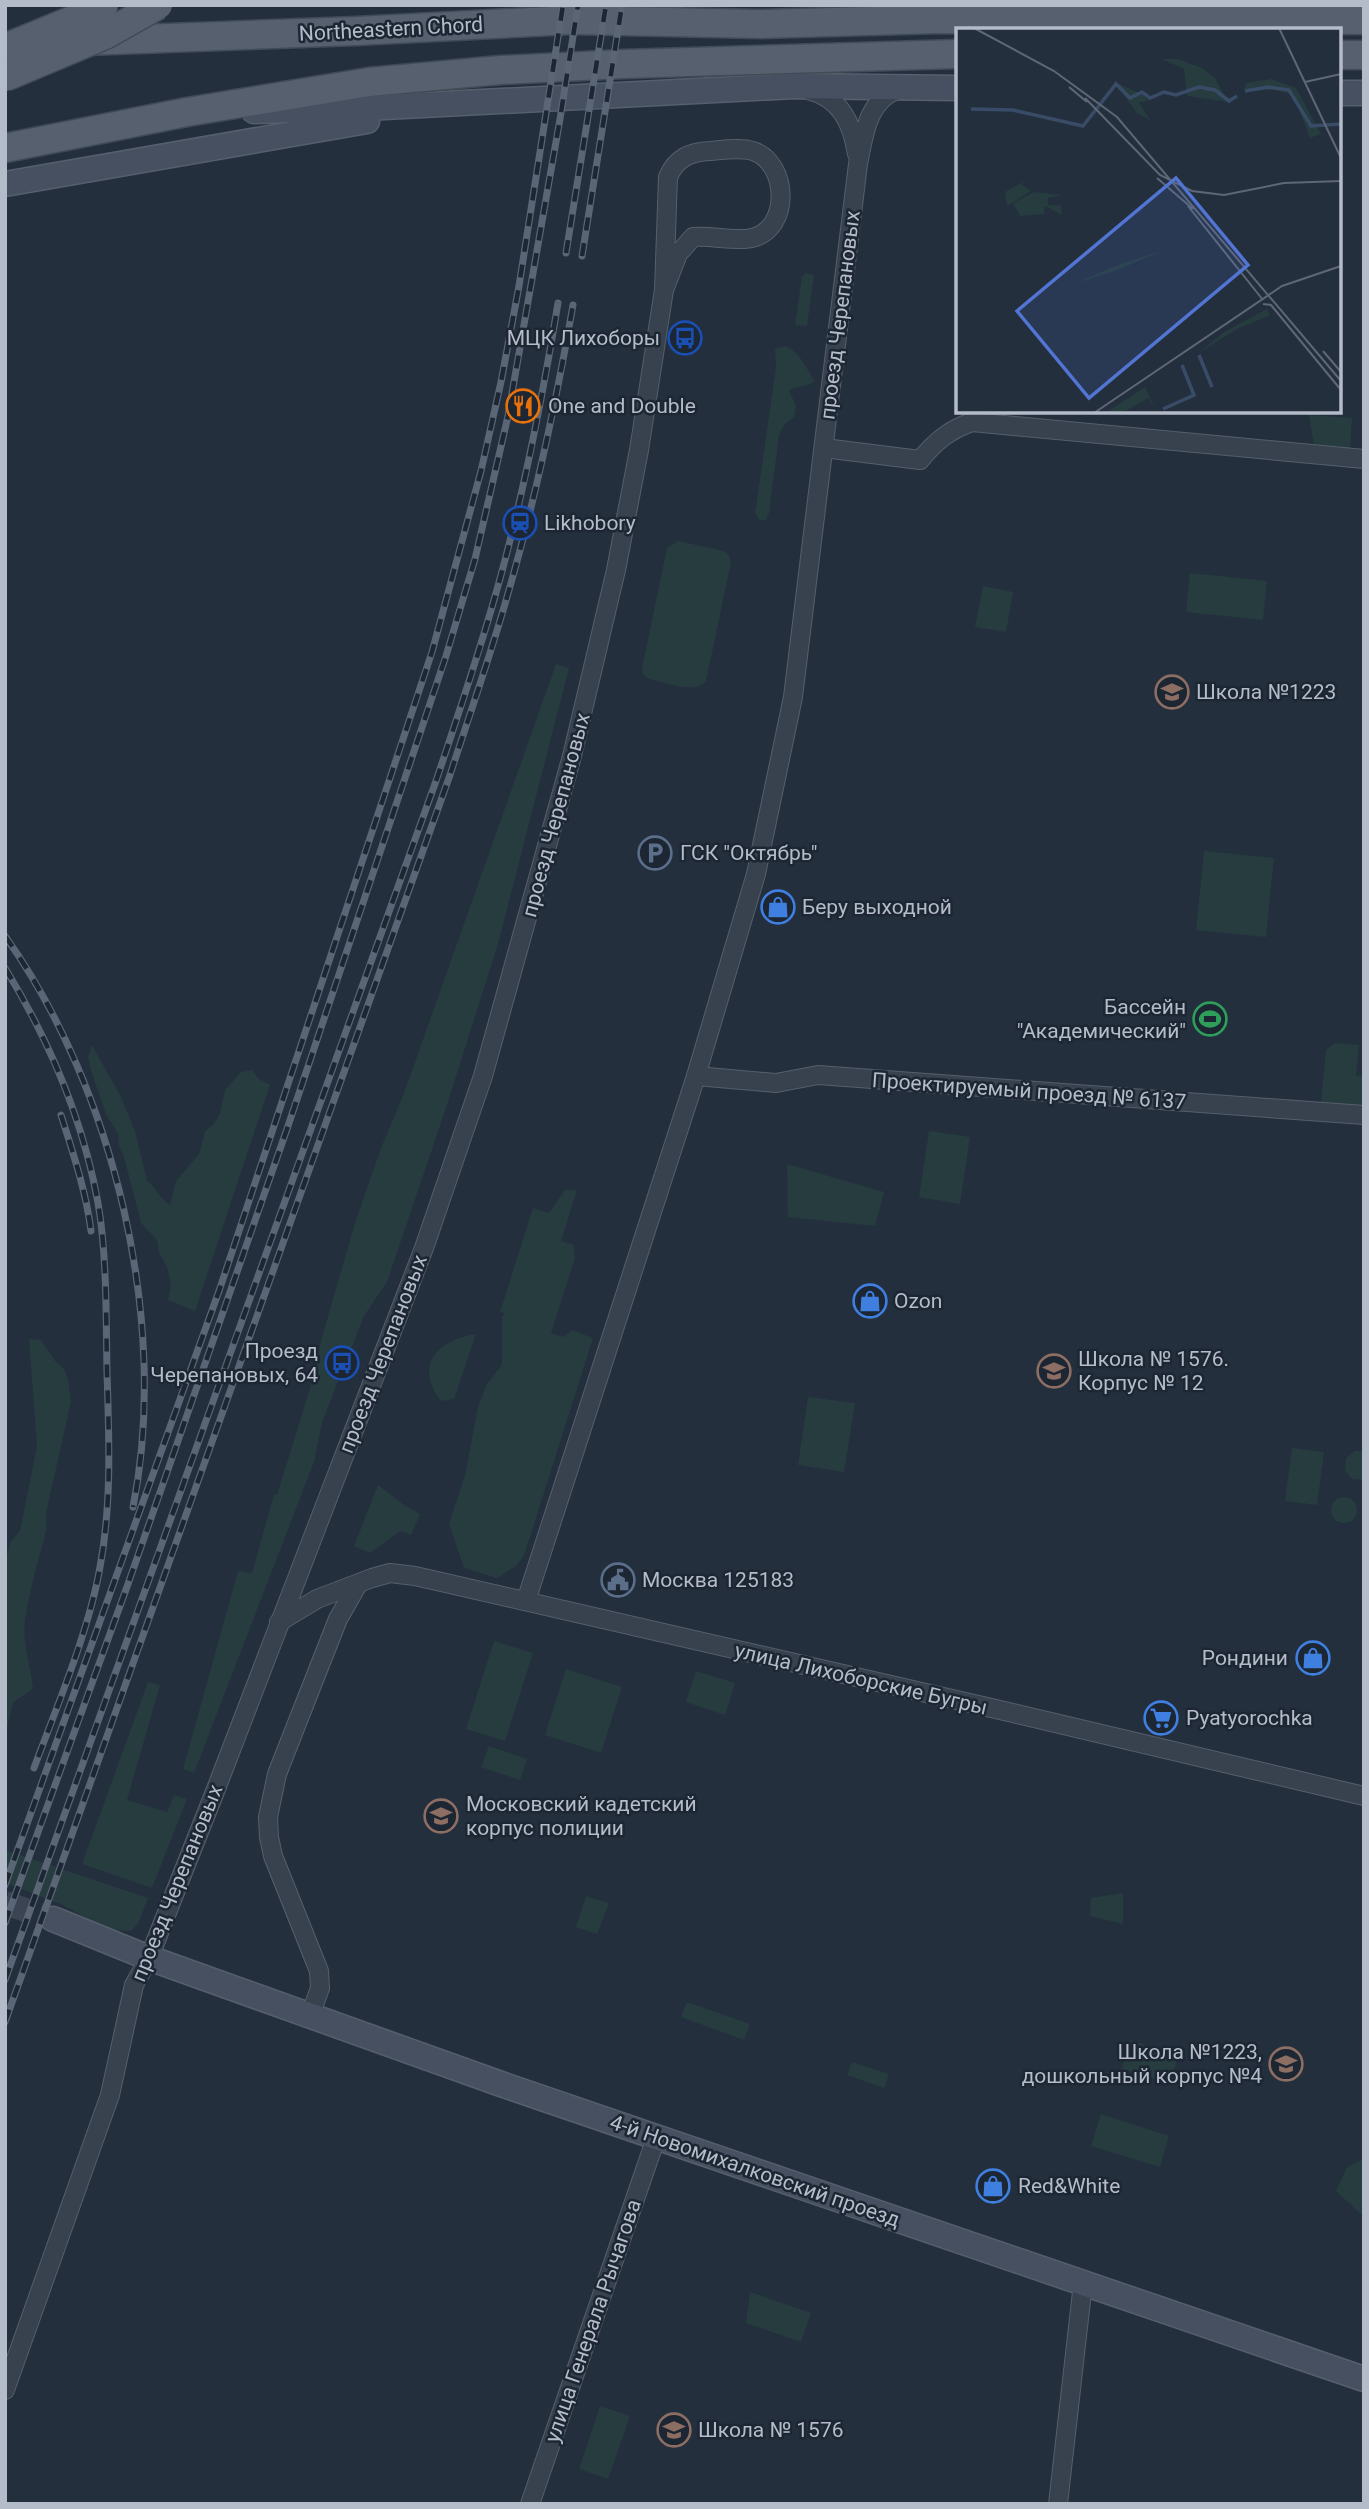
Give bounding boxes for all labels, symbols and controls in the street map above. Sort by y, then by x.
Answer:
street label: Northeastern Chord [298,12,484,46]
inset map [956,28,1341,413]
street label: проезд Черепановых [815,209,865,421]
bus stop icon: МЦК Лихоборы [666,319,704,357]
place label: МЦК Лихоборы [507,326,660,350]
restaurant icon: One and Double [504,387,542,425]
place label: One and Double [548,394,696,418]
station icon: Likhobory [501,504,539,542]
place label: Likhobory [544,511,636,535]
school or university icon: Школа №1223 [1153,673,1191,711]
place label: Школа №1223 [1196,680,1336,704]
street label: проезд Черепановых [517,710,595,920]
parking icon: ГСК "Октябрь" [636,834,674,872]
place label: ГСК "Октябрь" [680,841,818,865]
shop icon: Беру выходной [759,888,797,926]
place label: Беру выходной [802,895,952,919]
place label: Бассейн "Академический" [1017,995,1186,1043]
sports icon: Бассейн "Академический" [1191,1000,1229,1038]
street label: Проектируемый проезд № 6137 [871,1068,1187,1114]
street label: проезд Черепановых [334,1251,432,1457]
shop icon: Ozon [851,1282,889,1320]
place label: Ozon [894,1289,942,1313]
place label: Проезд Черепановых, 64 [150,1339,318,1387]
bus stop icon: Проезд Черепановых, 64 [323,1344,361,1382]
place label: Школа № 1576. Корпус № 12 [1078,1347,1229,1395]
school or university icon: Школа № 1576. Корпус № 12 [1035,1352,1073,1390]
public building icon: Москва 125183 [599,1561,637,1599]
place label: Москва 125183 [642,1568,794,1592]
street label: улица Лихоборские Бугры [732,1638,990,1720]
shop icon: Рондини [1294,1639,1332,1677]
place label: Рондини [1202,1646,1288,1670]
supermarket icon: Pyatyorochka [1142,1699,1180,1737]
place label: Pyatyorochka [1186,1706,1313,1730]
street label: проезд Черепановых [126,1781,228,1985]
place label: Московский кадетский корпус полиции [466,1792,697,1840]
school or university icon: Московский кадетский корпус полиции [422,1797,460,1835]
place label: Школа №1223, дошкольный корпус №4 [1022,2040,1262,2088]
school or university icon: Школа №1223, дошкольный корпус №4 [1267,2045,1305,2083]
street label: 4-й Новомихалковский проезд [607,2110,903,2232]
shop icon: Red&White [974,2167,1012,2205]
place label: Red&White [1018,2174,1120,2198]
street label: улица Генерала Рычагова [540,2196,646,2446]
school or university icon: Школа № 1576 [655,2411,693,2449]
place label: Школа № 1576 [698,2418,844,2442]

